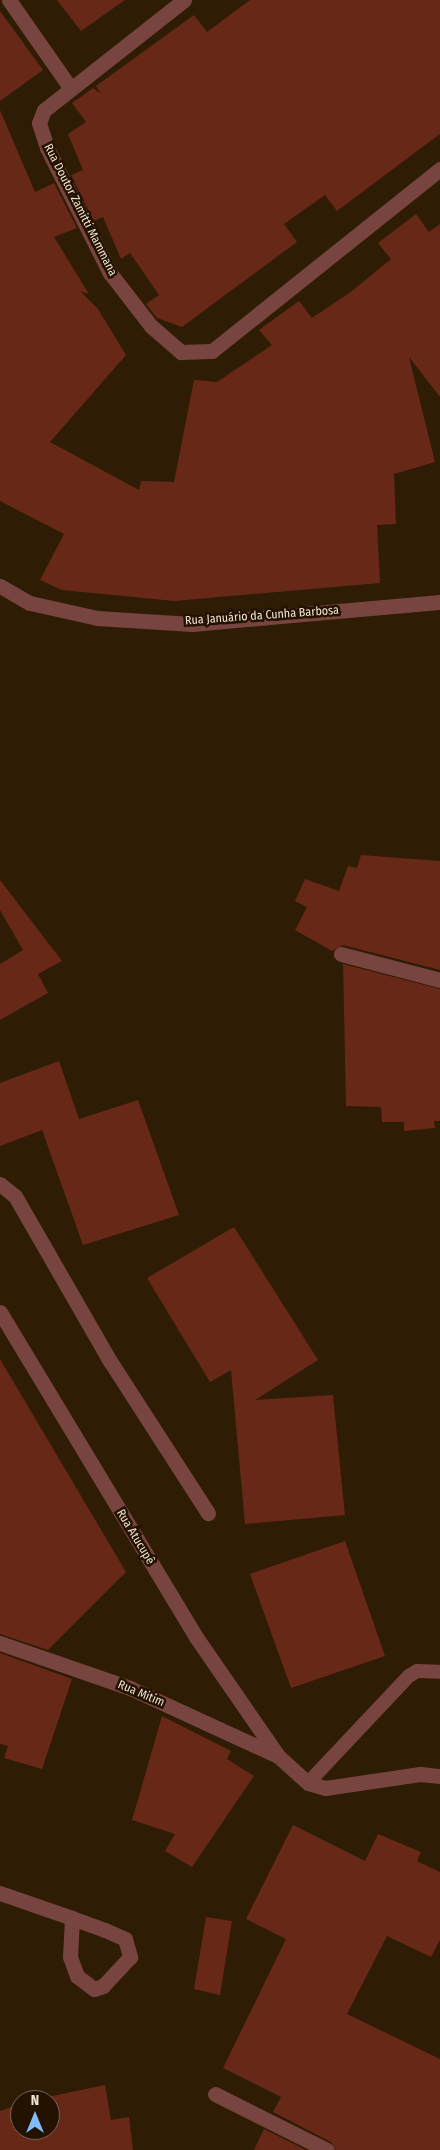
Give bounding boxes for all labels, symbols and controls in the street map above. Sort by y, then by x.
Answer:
street label: Rua Doutor Zamitti Mammana [40,142,120,278]
street label: Rua Januário da Cunha Barbosa [184,603,340,629]
street label: Rua Atucupê [113,1507,157,1567]
street label: Rua Mitim [116,1678,166,1710]
north arrow [10,2090,60,2140]
text: N [31,2092,39,2109]

